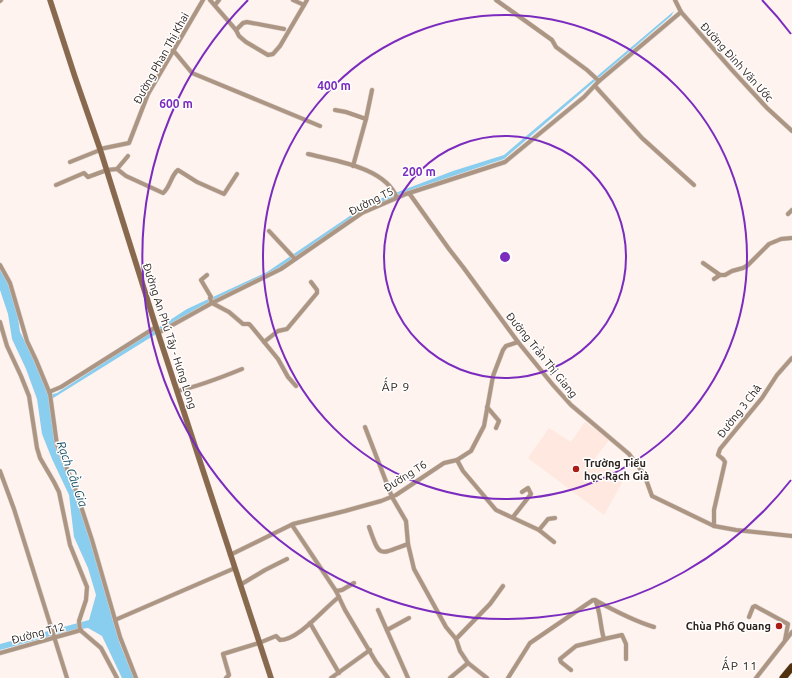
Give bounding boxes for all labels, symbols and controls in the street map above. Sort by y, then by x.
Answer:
street label: Đường Phan Thị Khai [131,10,192,106]
street label: Đường Đinh Văn Ước [698,20,776,104]
text: 400 m [317,79,351,92]
text: 600 m [159,97,193,110]
text: 200 m [402,165,436,178]
street label: Đường T5 [347,185,395,217]
centre of rings [498,250,512,264]
street label: Đường An Phú Tây - Hưng Long [141,262,199,410]
street label: Đường Trần Thị Giang [503,309,581,401]
district label: ẤP 9 [382,377,410,393]
street label: Đường 3 Chả [715,381,764,440]
water label: Rạch Cầu Gia [54,439,91,509]
place label: Trường Tiểu học Rạch Già [584,457,649,482]
street label: Đường T6 [381,458,429,494]
marker: Trường Tiểu học Rạch Già [571,464,581,474]
street label: Đường T12 [10,620,66,646]
place label: Chùa Phổ Quang [686,620,771,632]
marker: Chùa Phổ Quang [774,621,784,631]
district label: ẤP 11 [722,656,758,672]

